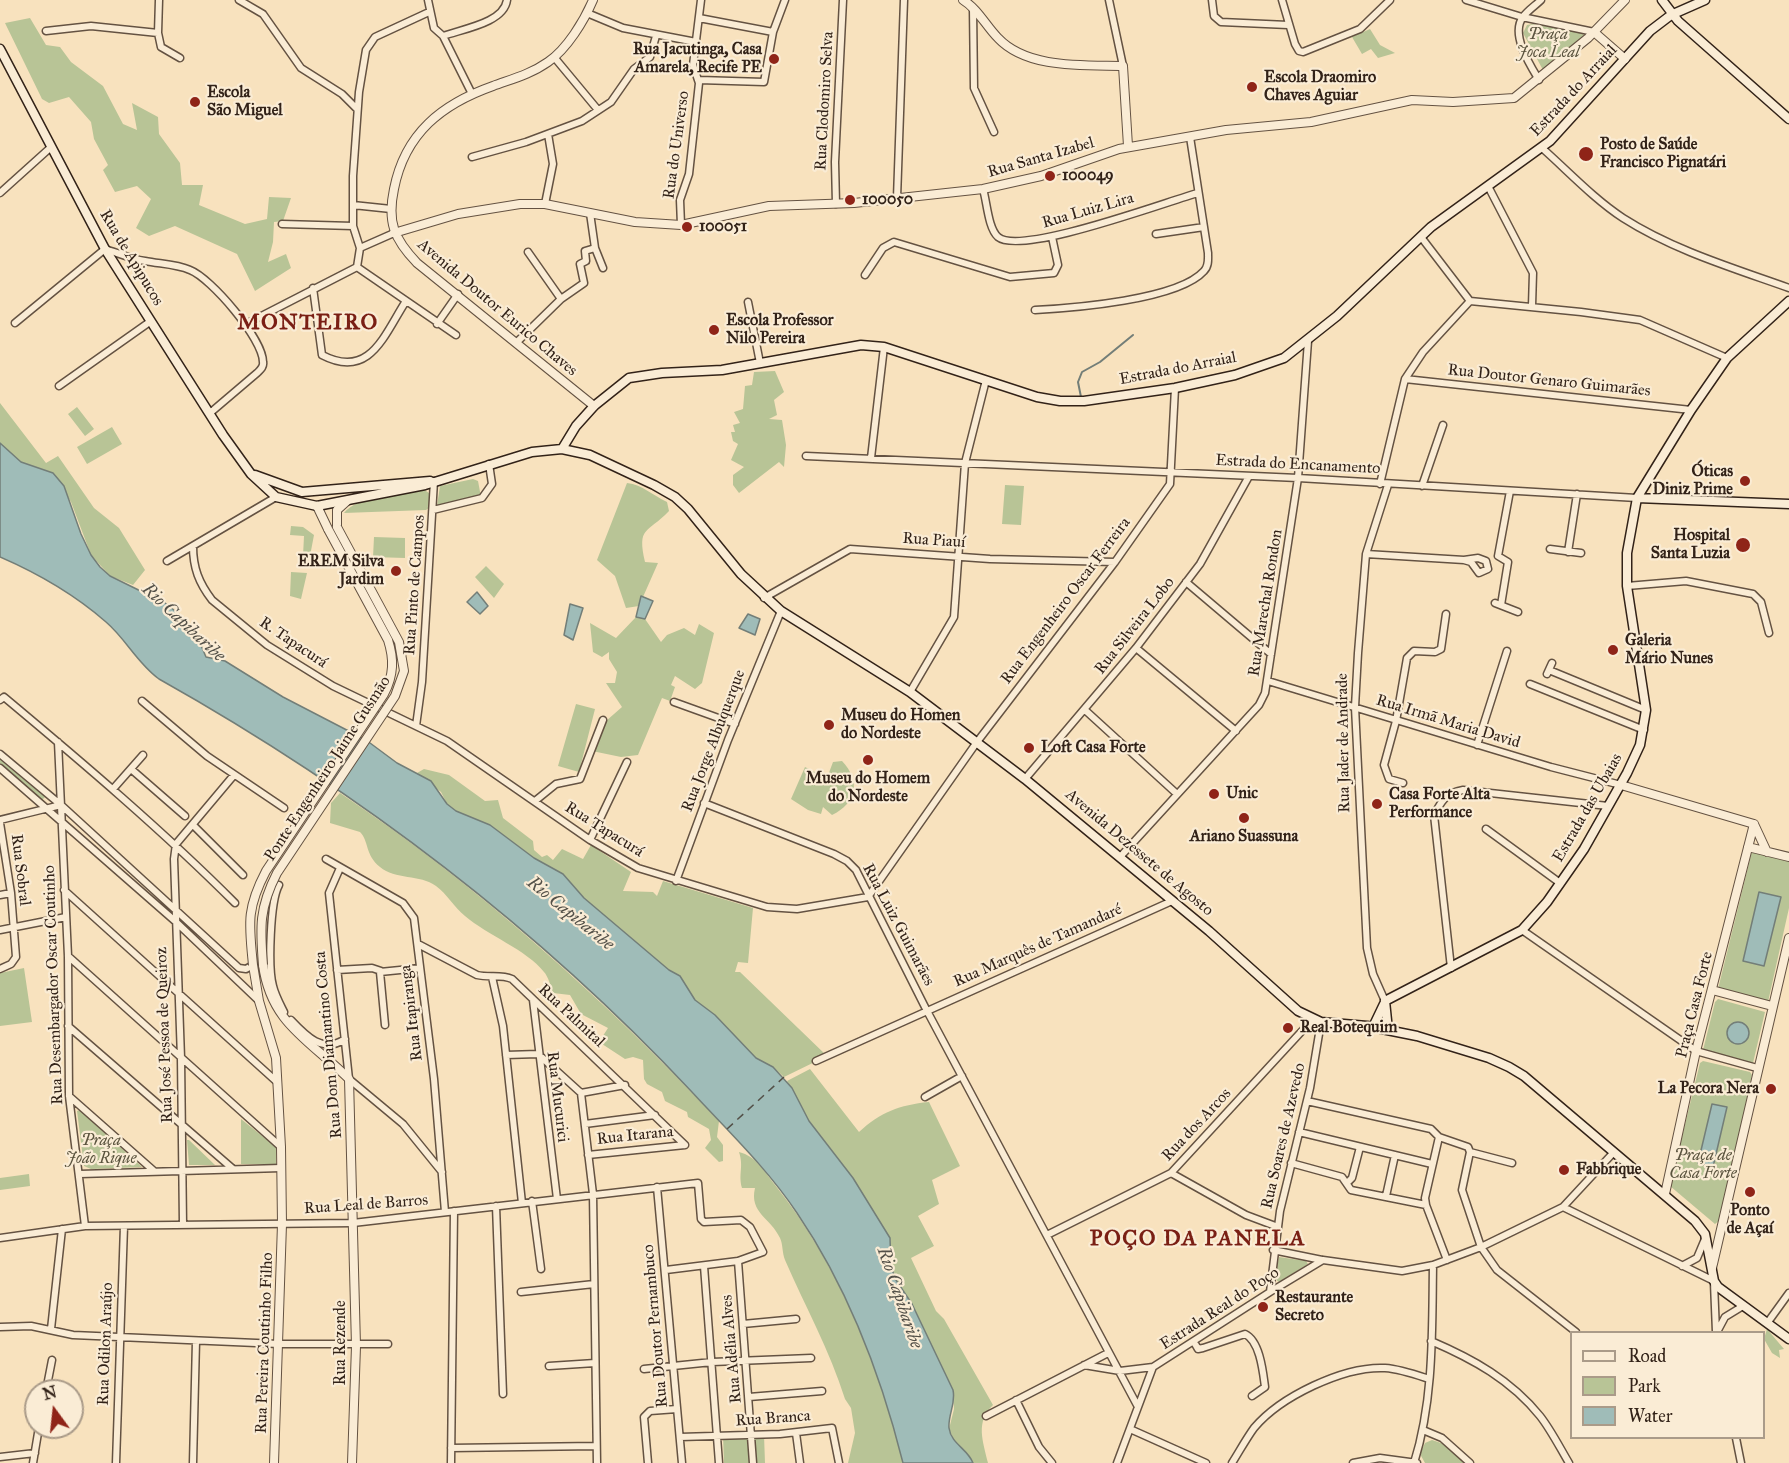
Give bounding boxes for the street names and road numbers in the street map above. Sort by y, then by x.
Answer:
street label: Rua Clodomiro Selva [812,31,838,171]
street label: Estrada do Arraial [1527,41,1621,141]
street label: Rua do Universo [660,90,694,200]
street label: Rua Santa Izabel [986,134,1096,182]
street label: Rua Luiz Lira [1040,189,1136,233]
street label: Rua de Apipucos [95,207,167,309]
street label: Avenida Doutor Eurico Chaves [413,235,581,381]
street label: Estrada do Arraial [1118,348,1238,390]
street label: Rua Doutor Genaro Guimarães [1447,361,1651,401]
street label: Estrada do Encanamento [1215,451,1381,479]
street label: Rua Pinto de Campos [401,514,429,656]
street label: Rua Engenheiro Oscar Ferreira [997,514,1135,688]
street label: Rua Marechal Rondon [1245,528,1287,678]
street label: Rua Piauí [902,529,966,553]
street label: Rua Silveira Lobo [1091,573,1179,679]
street label: R. Tapacurá [255,613,331,673]
street label: Rua Jorge Albuquerque [678,667,750,815]
street label: Ponte Engenheiro Jaime Gusmão [261,673,395,865]
street label: Rua Jader de Andrade [1333,673,1355,813]
street label: Rua Irmã Maria David [1374,691,1522,753]
street label: Estrada das Ubaias [1549,750,1627,866]
street label: Avenida Dezessete de Agosto [1061,785,1217,921]
street label: Rua Tapacurá [561,798,647,862]
street label: Rua Sobral [6,833,34,907]
street label: Rua Luiz Guimarães [858,861,938,989]
street label: Rua Desembargador Oscar Coutinho [40,865,68,1105]
street label: Rua Marquês de Tamandaré [951,900,1125,992]
street label: Rua José Pessoa de Queiroz [152,947,178,1123]
street label: Praça Casa Forte [1672,950,1718,1060]
street label: Rua Dom Diamantino Costa [311,951,347,1139]
street label: Rua Itapiranga [397,964,427,1062]
street label: Rua Palmital [534,980,608,1052]
street label: Rua Mucurici [542,1050,572,1144]
street label: Rua Soares de Azevedo [1258,1061,1310,1211]
street label: Rua dos Arcos [1158,1085,1236,1165]
street label: Rua Itarana [596,1122,674,1150]
street label: Rua Leal de Barros [303,1191,429,1219]
street label: Rua Doutor Pernambuco [639,1244,673,1408]
street label: Rua Pereira Coutinho Filho [252,1252,278,1434]
street label: Estrada Real do Poço [1157,1263,1283,1355]
street label: Rua Odilon Araújo [94,1282,118,1406]
street label: Rua Adélia Alves [718,1294,746,1404]
street label: Rua Rezende [331,1300,351,1386]
street label: Rua Branca [735,1407,811,1431]

